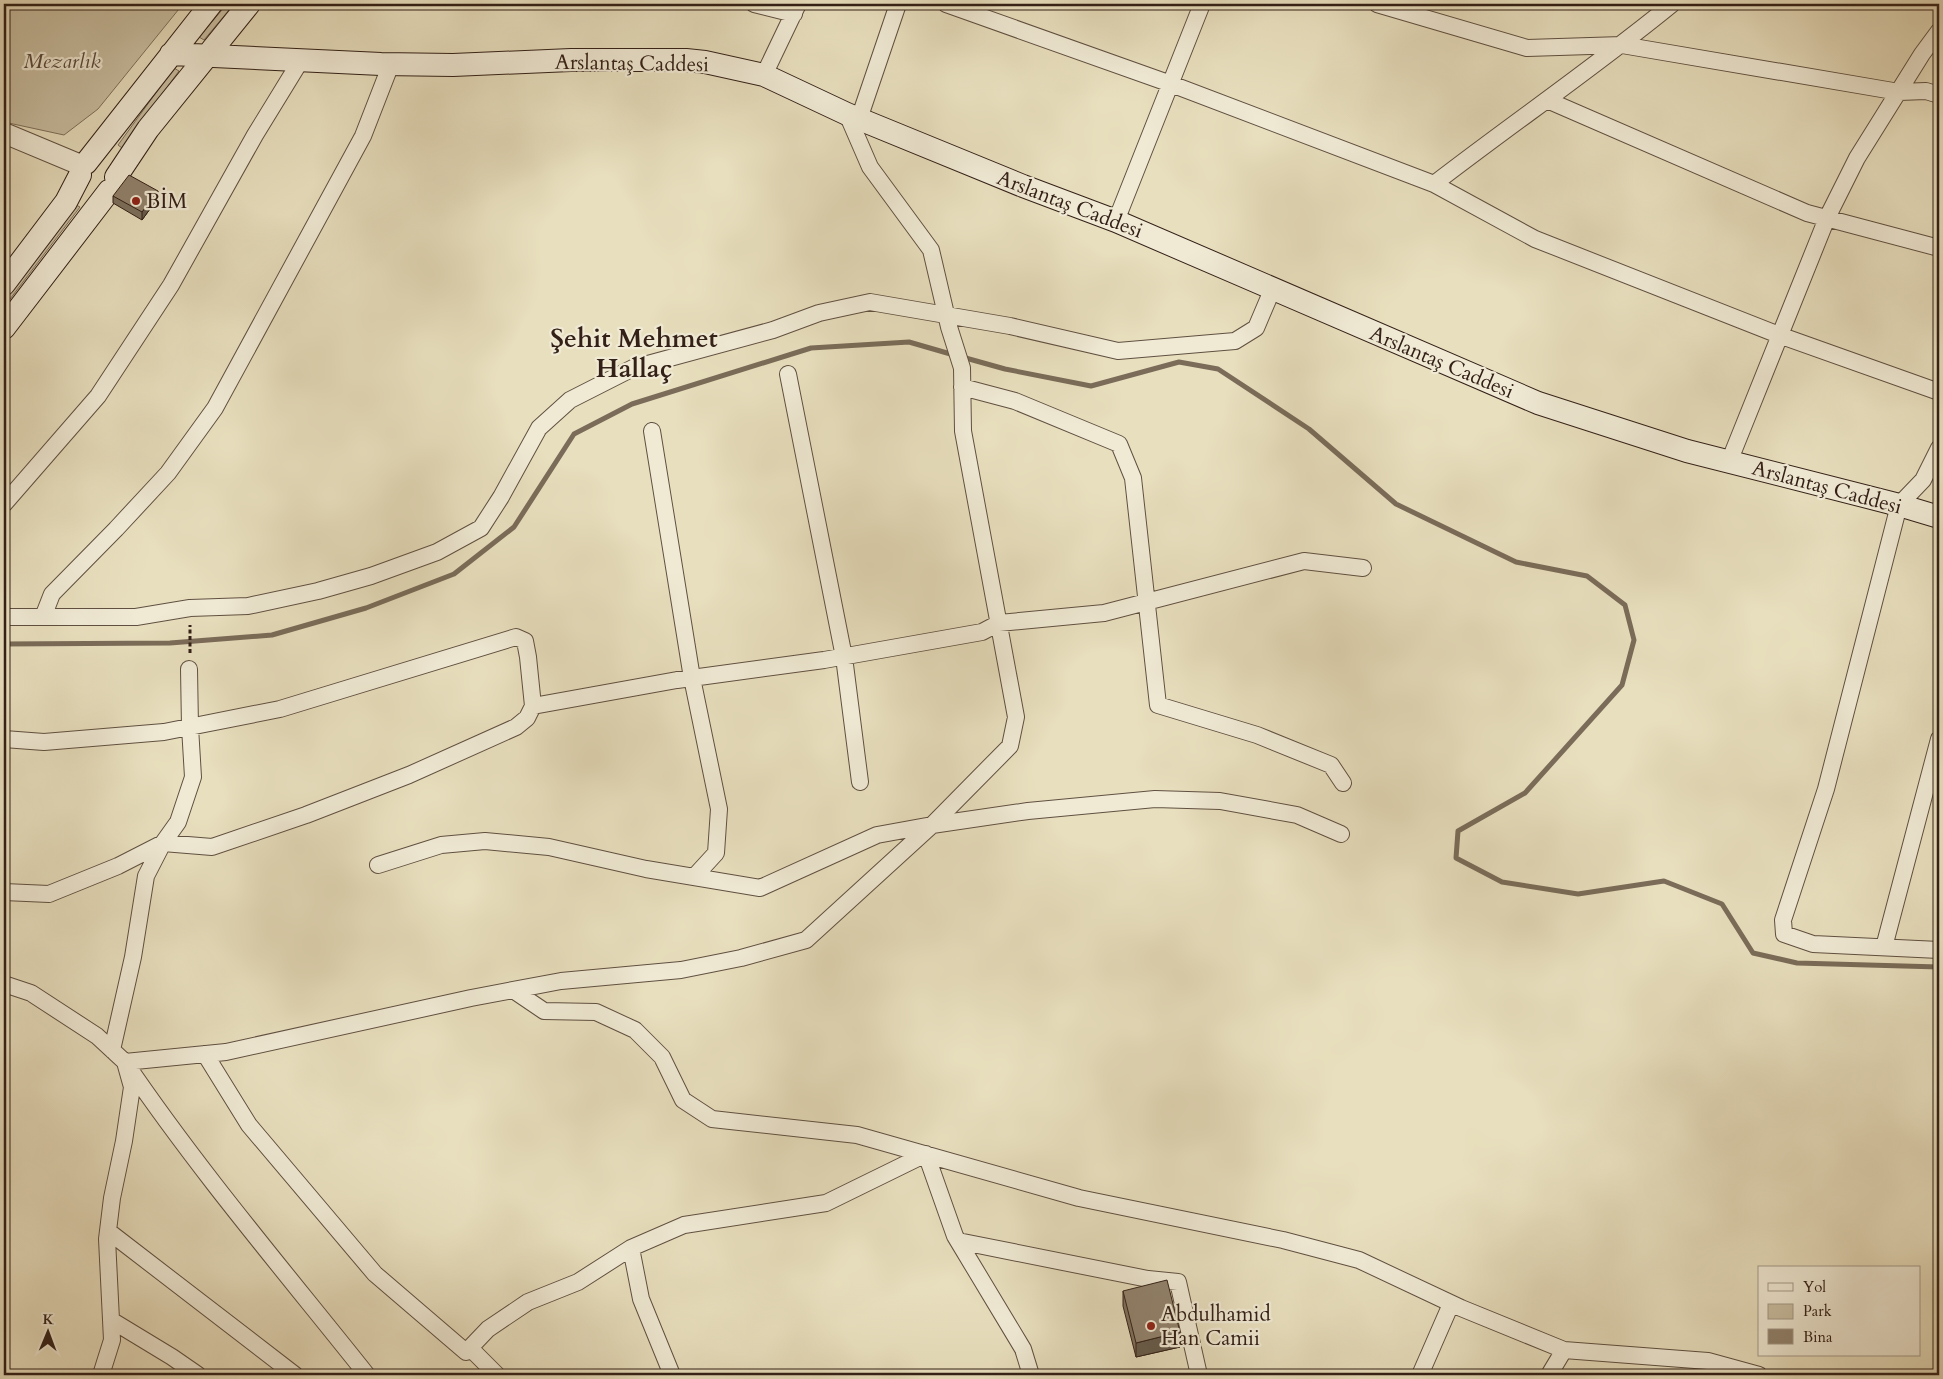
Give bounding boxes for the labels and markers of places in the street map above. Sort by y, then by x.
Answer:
place label: BİM [146,187,187,216]
marker: BİM [130,195,142,207]
place label: Abdulhamid Han Camii [1161,1300,1271,1353]
marker: Abdulhamid Han Camii [1145,1320,1157,1332]

